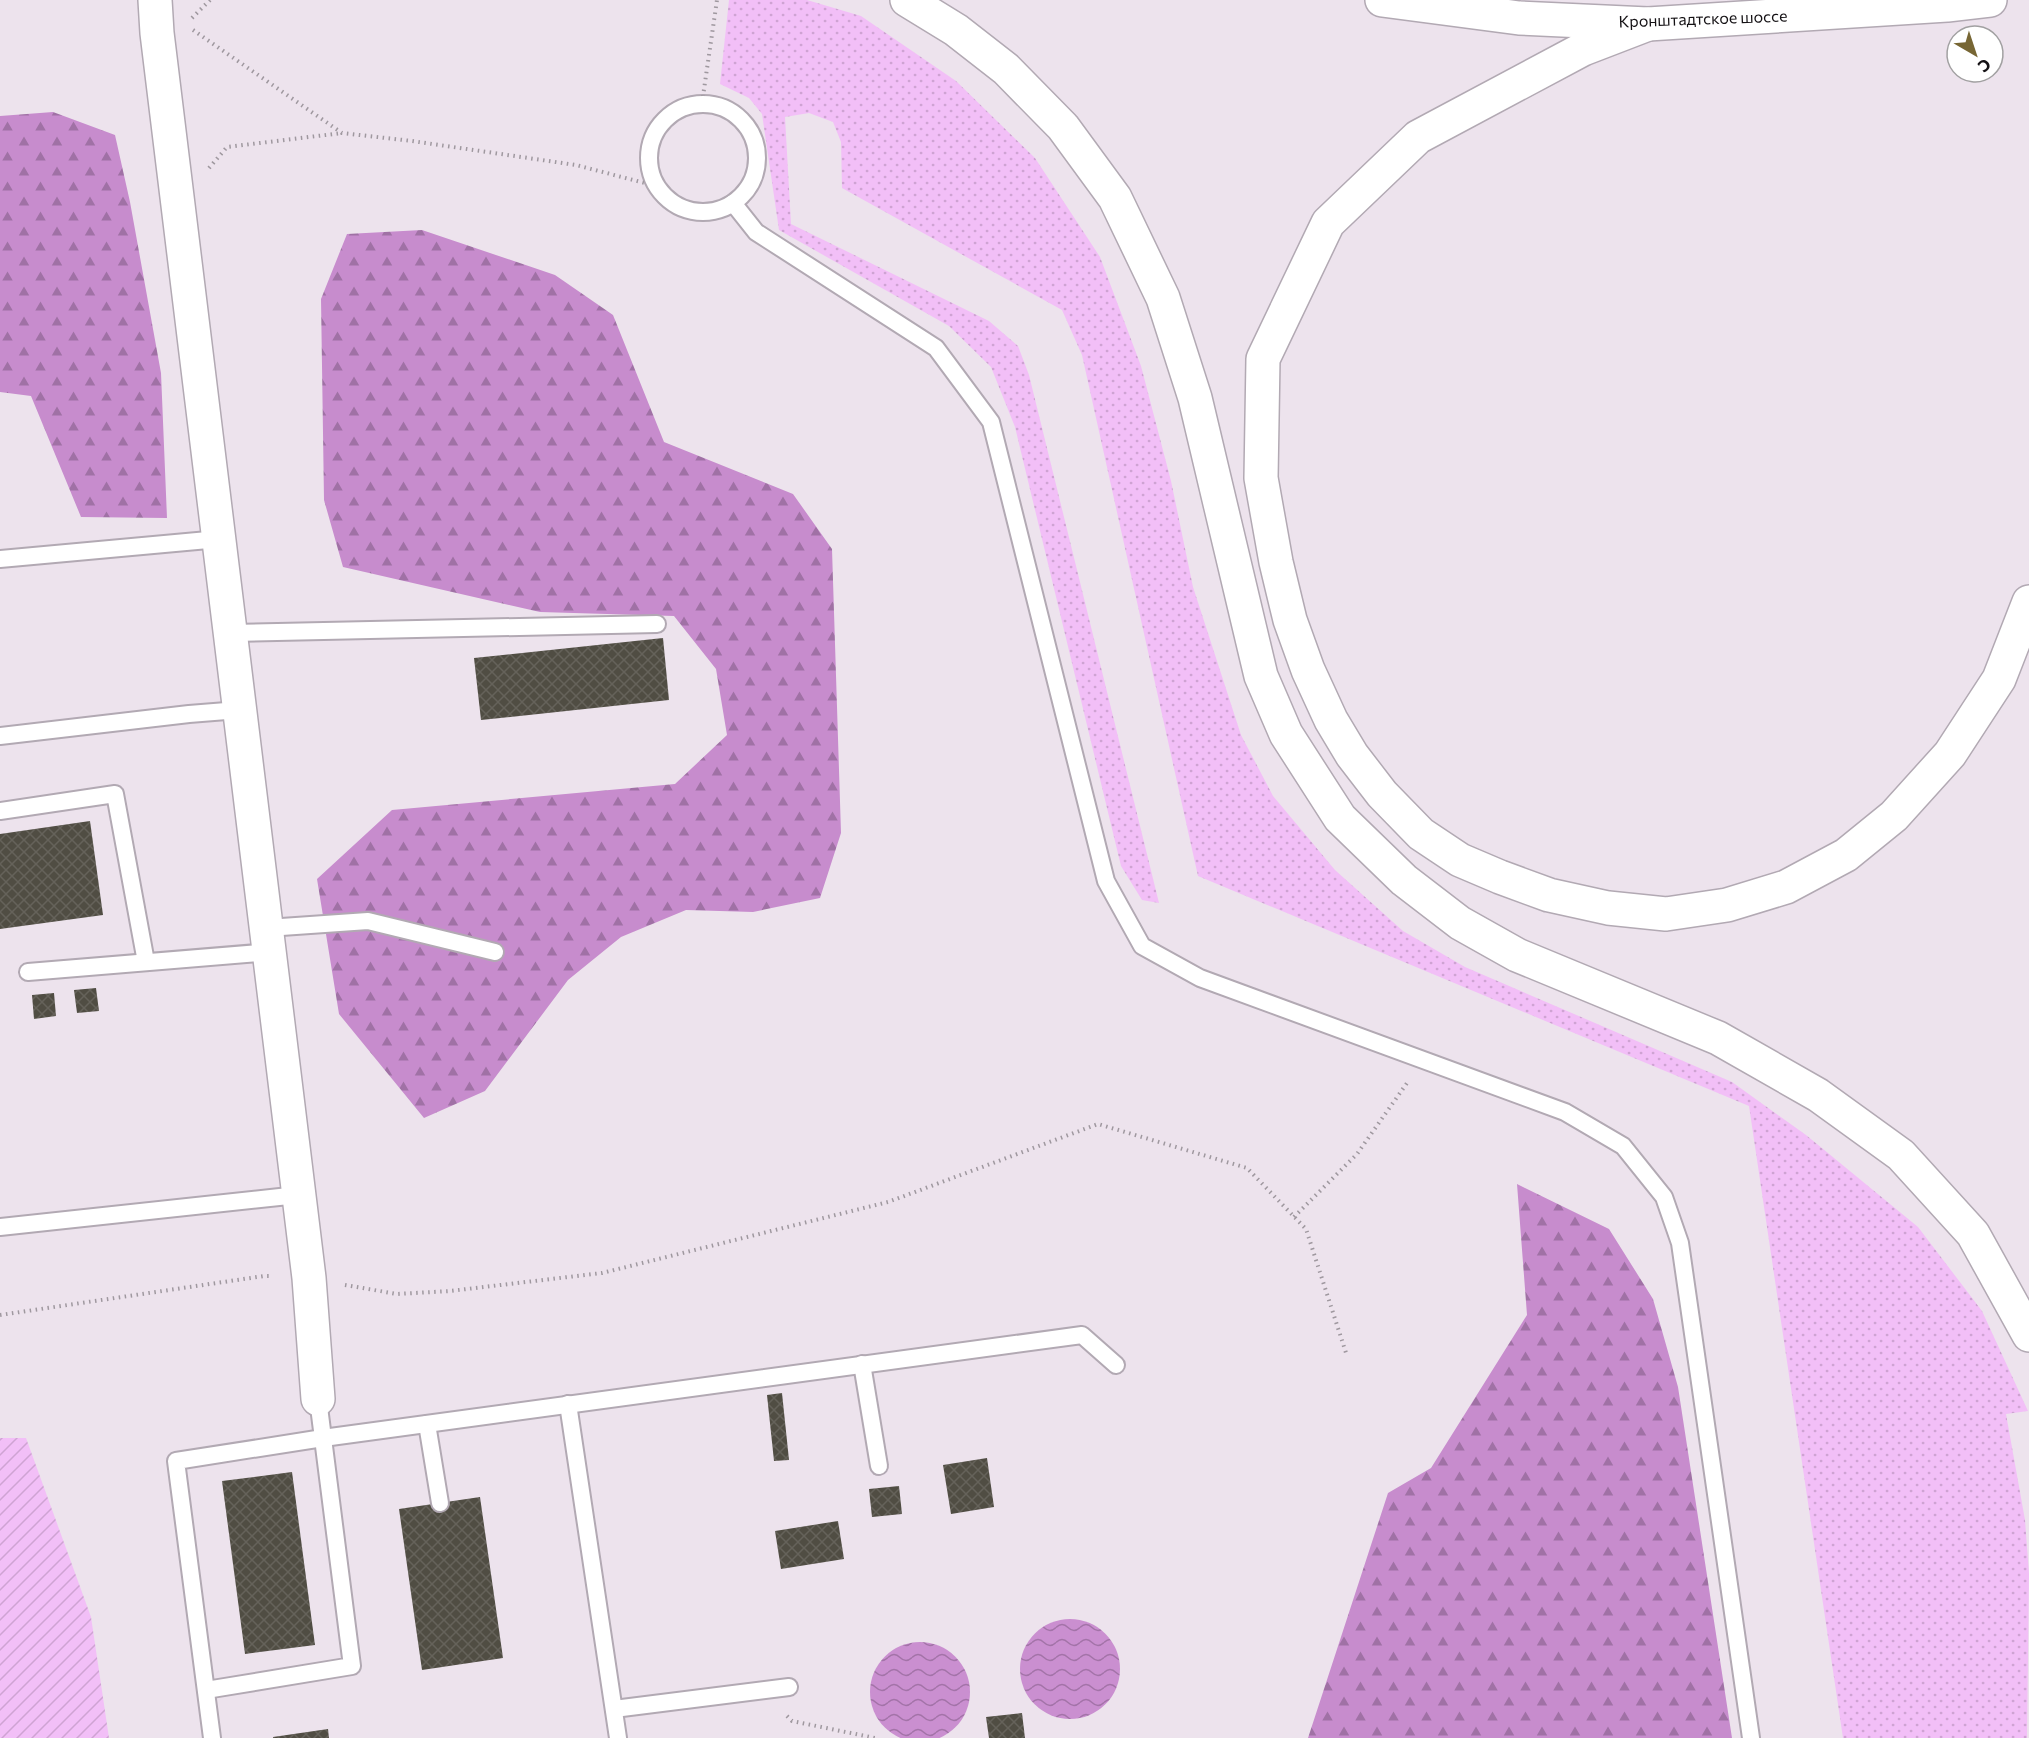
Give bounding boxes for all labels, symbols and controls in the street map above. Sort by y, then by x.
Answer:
street label: Кронштадтское шоссе [1618,6,1788,30]
north arrow [1945,24,2005,84]
text: С [1974,55,1995,77]

